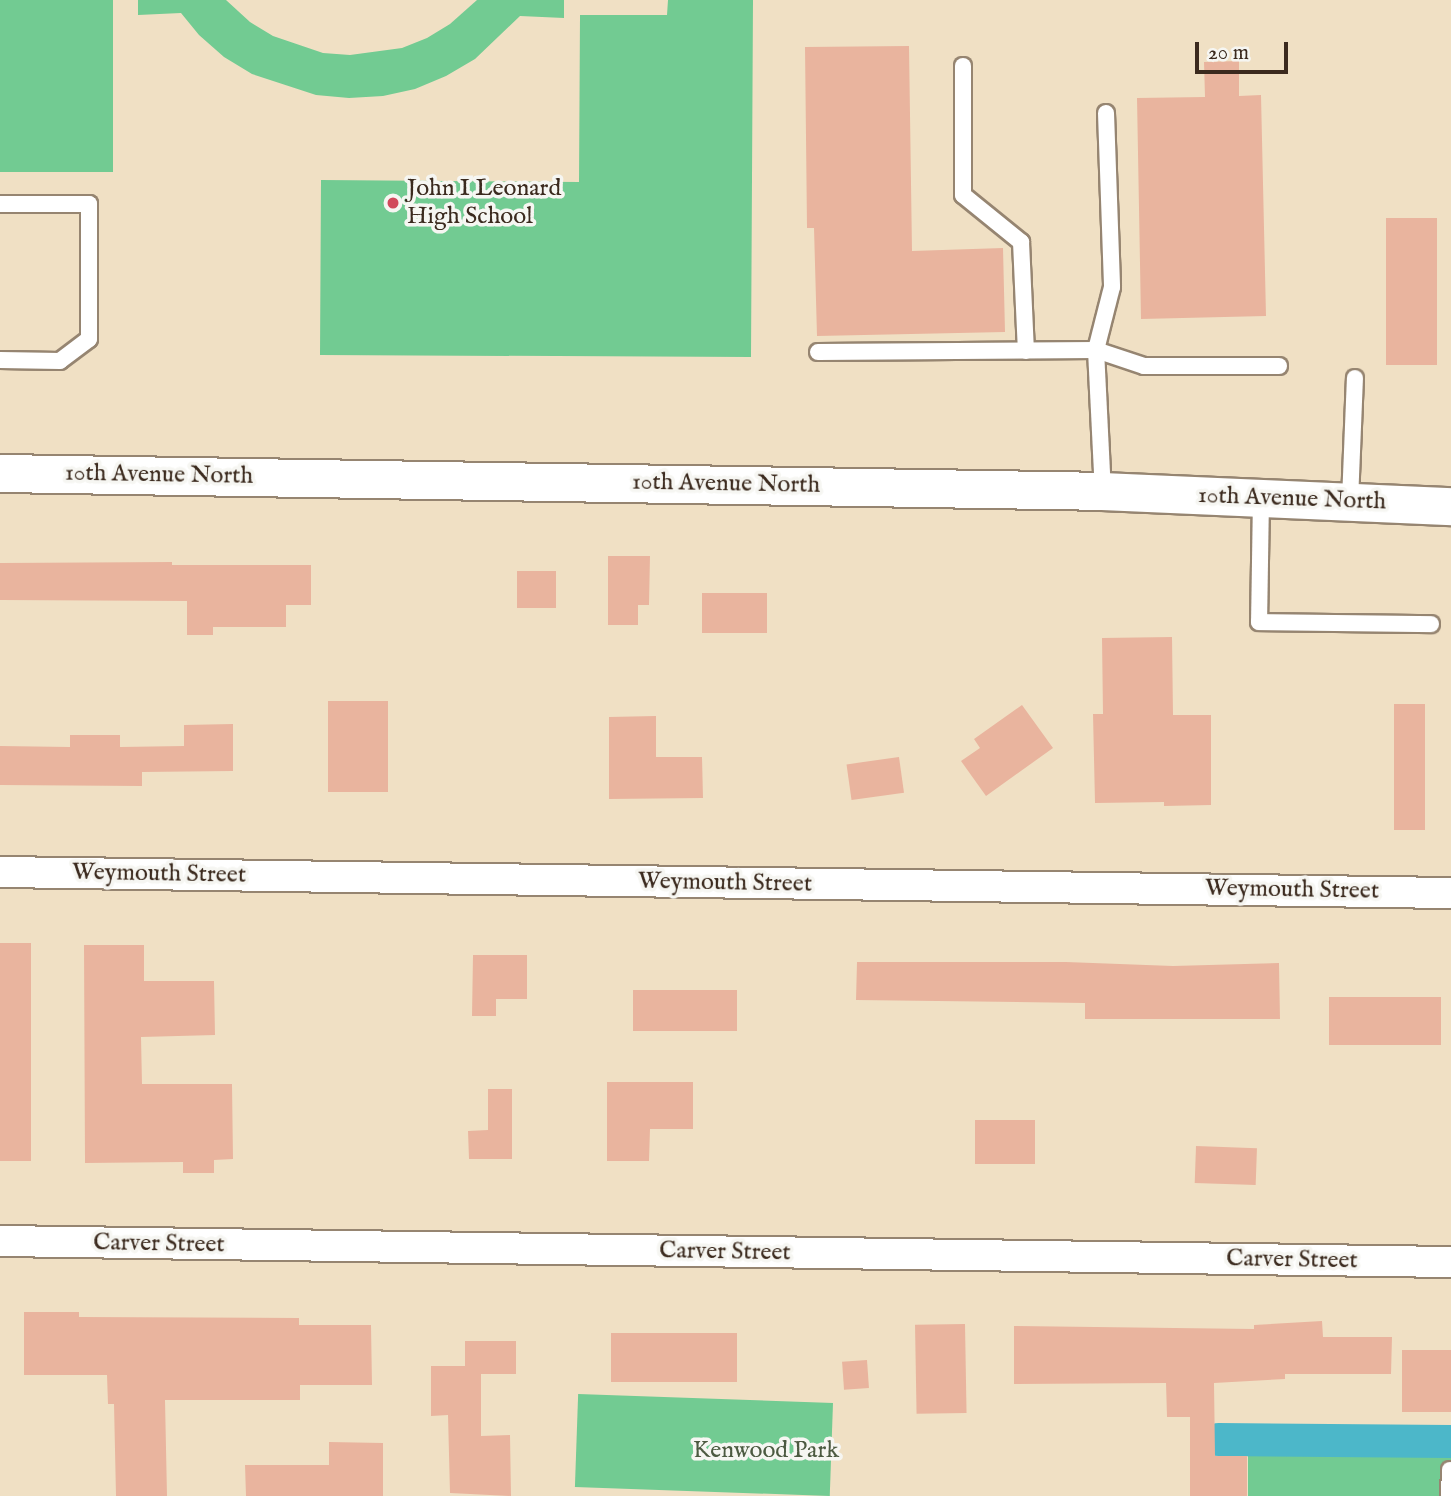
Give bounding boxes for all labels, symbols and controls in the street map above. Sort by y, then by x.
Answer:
scale bar [1199,28,1292,72]
text: 20 m [1208,40,1249,67]
place label: John I Leonard High School [407,175,561,231]
marker: John I Leonard High School [385,195,401,211]
street label: 10th Avenue North [65,459,253,491]
street label: 10th Avenue North [632,468,820,500]
street label: 10th Avenue North [1197,481,1387,517]
street label: Weymouth Street [72,858,246,890]
street label: Weymouth Street [638,867,812,899]
street label: Weymouth Street [1205,874,1379,906]
street label: Carver Street [93,1228,225,1260]
street label: Carver Street [659,1236,791,1268]
street label: Carver Street [1226,1244,1358,1276]
park label: Kenwood Park [693,1437,839,1465]

